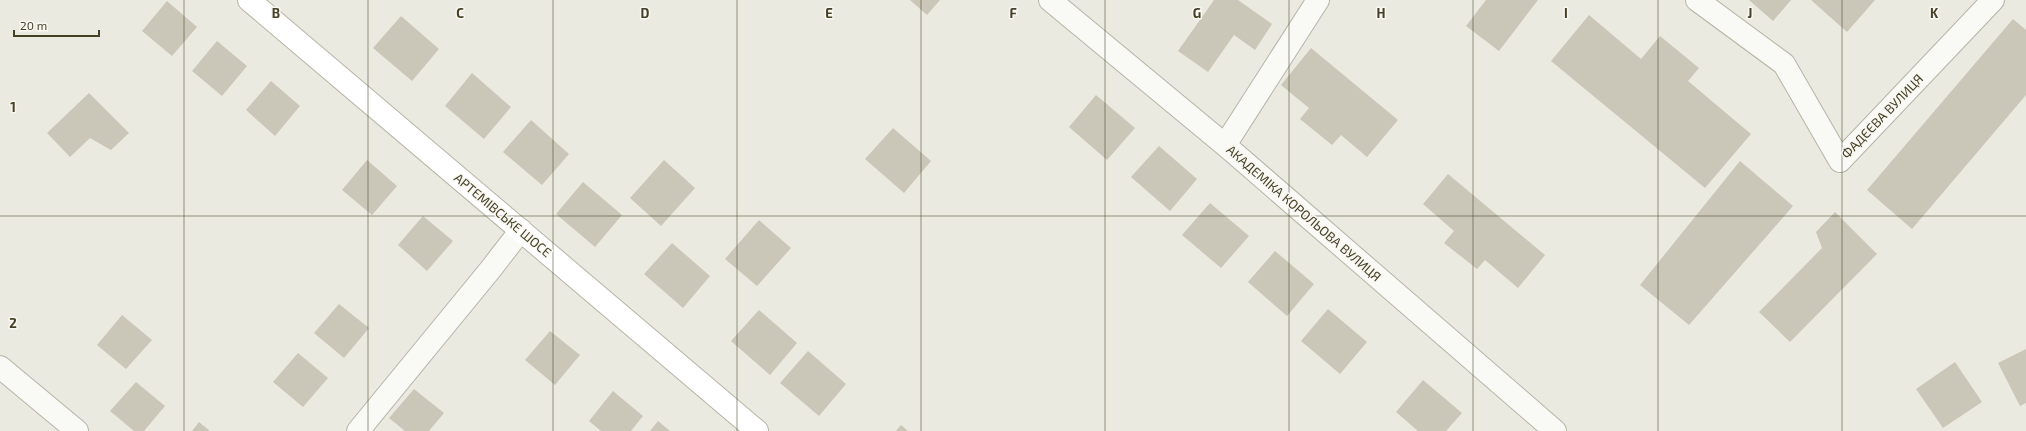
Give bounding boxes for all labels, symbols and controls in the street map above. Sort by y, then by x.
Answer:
text: B [272,5,280,21]
text: C [456,5,464,21]
text: D [641,5,650,21]
text: E [825,5,833,21]
text: F [1009,5,1017,21]
text: G [1193,5,1201,21]
text: H [1377,5,1386,21]
text: I [1564,5,1568,21]
text: J [1748,5,1752,21]
text: K [1930,5,1939,21]
scale bar [14,12,99,38]
text: 20 m [20,18,47,32]
street label: ФАДЄЄВА ВУЛИЦЯ [1838,71,1926,161]
text: 1 [10,99,16,115]
street label: АКАДЕМІКА КОРОЛЬОВА ВУЛИЦЯ [1223,141,1385,285]
street label: АРТЕМІВСЬКЕ ШОСЕ [451,170,555,260]
text: 2 [9,315,17,331]

